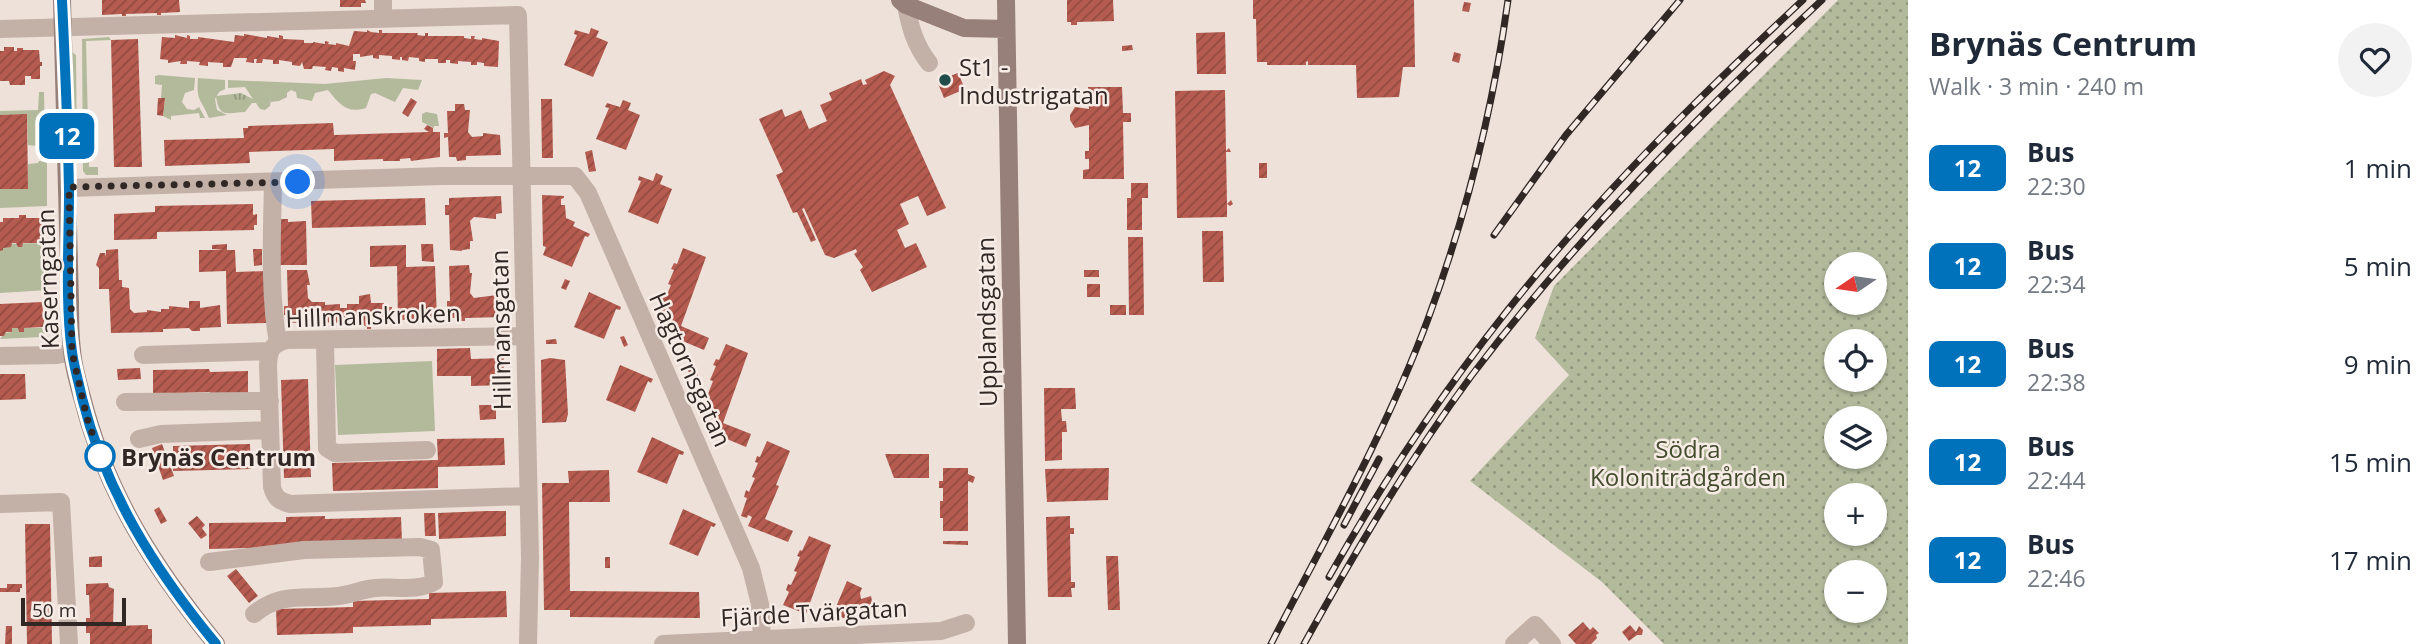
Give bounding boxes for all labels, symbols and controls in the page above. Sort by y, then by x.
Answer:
text: Brynäs Centrum [1929,21,2197,66]
button: heart [2338,23,2412,97]
place label: St1 - Industrigatan [959,50,1109,111]
text: Walk · 3 min · 240 m [1929,70,2144,102]
marker: St1 - Industrigatan [937,72,953,88]
line badge: 12 [36,113,98,159]
text: 12 [53,119,81,152]
text: Bus [2027,134,2074,170]
text: 1 min [2344,150,2412,186]
text: 12 [1954,151,1981,184]
your location [280,164,315,199]
text: 22:30 [2027,170,2086,202]
street label: Kaserngatan [28,208,66,350]
text: Bus [2027,232,2074,268]
street label: Upplandsgatan [968,237,1004,407]
text: 5 min [2344,248,2412,284]
street label: Hillmansgatan [482,249,518,411]
text: 12 [1954,249,1981,282]
north arrow [1824,252,1886,315]
map controls [1824,252,1887,623]
text: 22:34 [2027,268,2086,300]
street label: Hagtornsgatan [642,286,740,452]
street label: Hillmanskroken [285,295,461,335]
button: locate [1824,329,1887,392]
text: Bus [2027,330,2074,366]
text: 9 min [2344,346,2412,382]
text: 12 [1954,347,1981,380]
text: 22:38 [2027,366,2086,398]
button: layers [1824,406,1887,469]
text: Bus [2027,428,2074,464]
park label: Södra Koloniträdgården [1590,432,1786,493]
place label: Brynäs Centrum [121,440,316,473]
marker: Brynäs Centrum [85,441,115,471]
text: 15 min [2329,444,2412,480]
text: 12 [1954,445,1981,478]
text: 22:44 [2027,464,2086,496]
button: + [1824,483,1887,546]
text: Bus [2027,526,2074,562]
text: 17 min [2329,542,2412,578]
text: 12 [1954,543,1981,576]
button: − [1824,560,1887,623]
text: 22:46 [2027,562,2086,594]
street label: Fjärde Tvärgatan [720,591,908,633]
scale bar [21,595,126,627]
text: 50 m [32,597,76,623]

